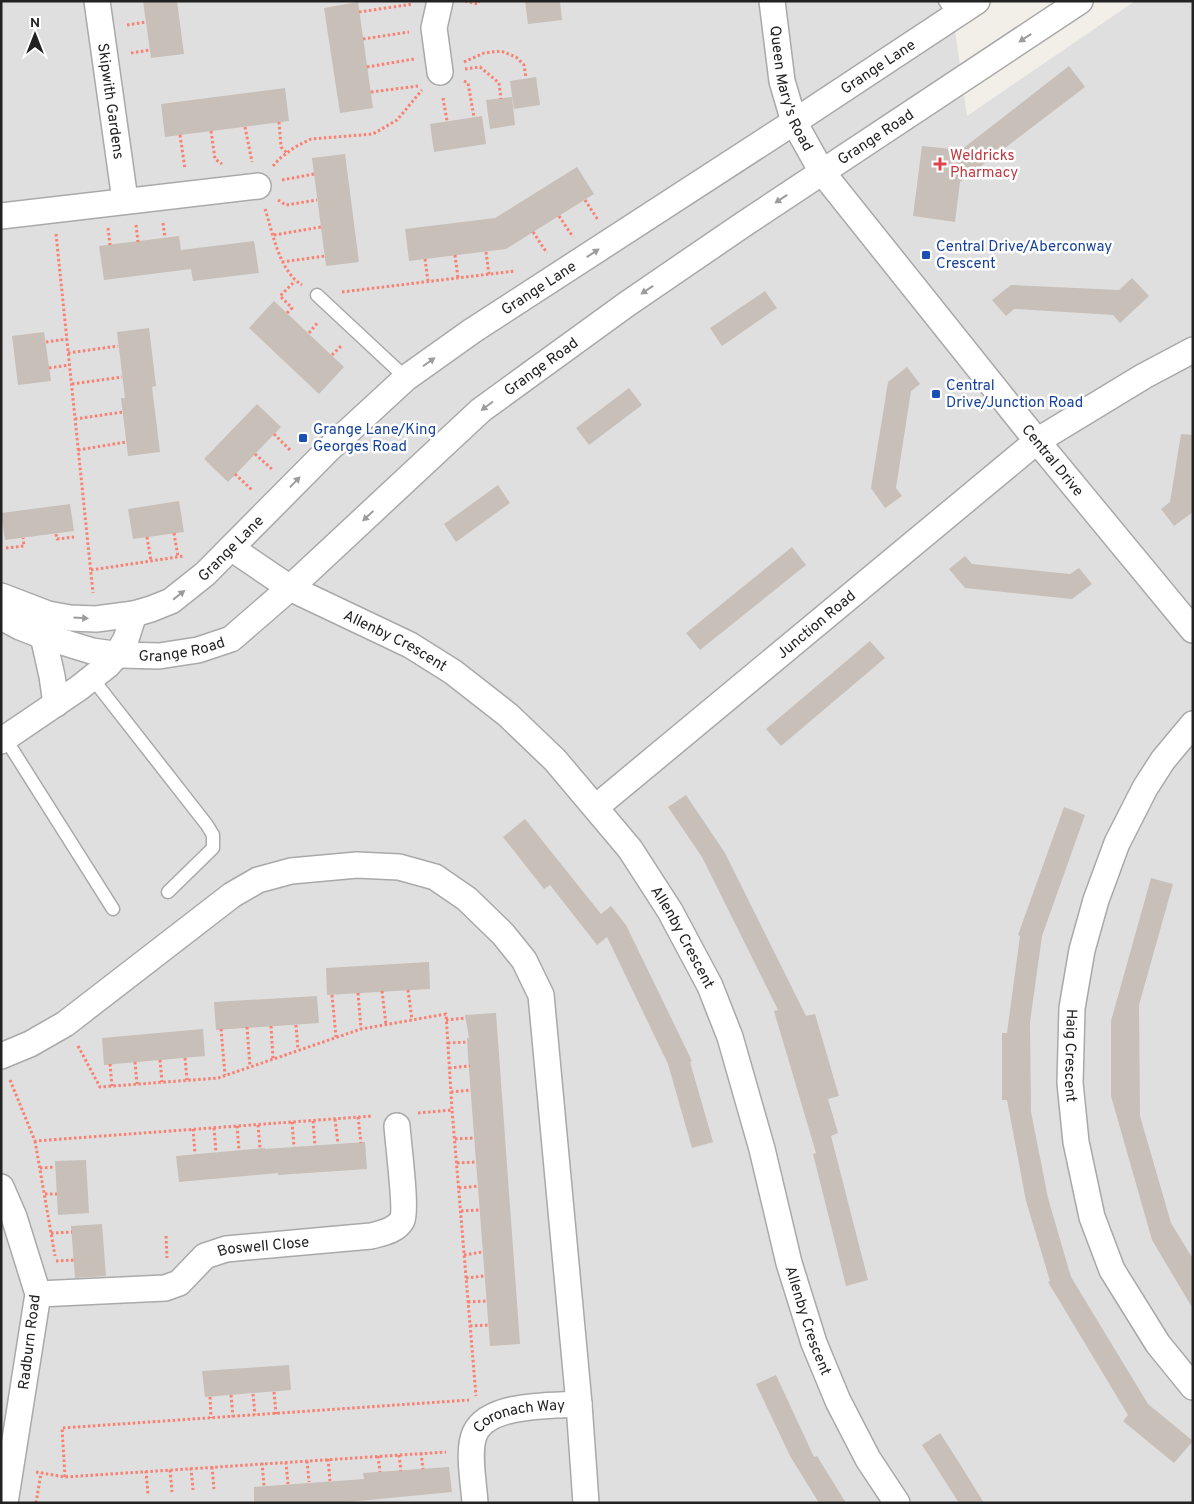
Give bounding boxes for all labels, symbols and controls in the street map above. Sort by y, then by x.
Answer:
north arrow [10,10,60,60]
text: N [30,15,40,32]
street label: Queen Mary's Road [764,25,816,155]
one-way arrow [1019,33,1032,43]
street label: Grange Lane [838,36,920,99]
street label: Skipwith Gardens [92,42,127,161]
street label: Grange Road [835,106,918,170]
place label: Weldricks Pharmacy [950,147,1018,183]
marker: Weldricks Pharmacy [934,158,946,170]
one-way arrow [775,194,788,204]
place label: Central Drive/Aberconway Crescent [936,238,1112,274]
one-way arrow [586,248,600,257]
marker: Central Drive/Aberconway Crescent [920,249,932,261]
street label: Grange Lane [498,258,581,320]
one-way arrow [640,285,654,295]
street label: Grange Road [501,334,583,401]
one-way arrow [422,357,436,367]
place label: Central Drive/Junction Road [946,377,1083,413]
marker: Central Drive/Junction Road [930,388,942,400]
one-way arrow [480,401,494,411]
place label: Grange Lane/King Georges Road [313,421,436,457]
street label: Central Drive [1017,421,1087,501]
marker: Grange Lane/King Georges Road [297,432,309,444]
one-way arrow [289,477,301,489]
one-way arrow [362,510,374,522]
street label: Grange Lane [195,512,269,587]
street label: Junction Road [774,587,860,664]
one-way arrow [172,590,185,600]
street label: Allenby Crescent [340,607,450,677]
one-way arrow [74,615,90,623]
street label: Grange Road [138,634,228,667]
street label: Allenby Crescent [646,883,718,992]
street label: Haig Crescent [1059,1009,1080,1103]
street label: Boswell Close [215,1234,310,1262]
street label: Allenby Crescent [780,1264,834,1379]
street label: Radburn Road [15,1293,46,1391]
street label: Coronach Way [470,1397,565,1438]

